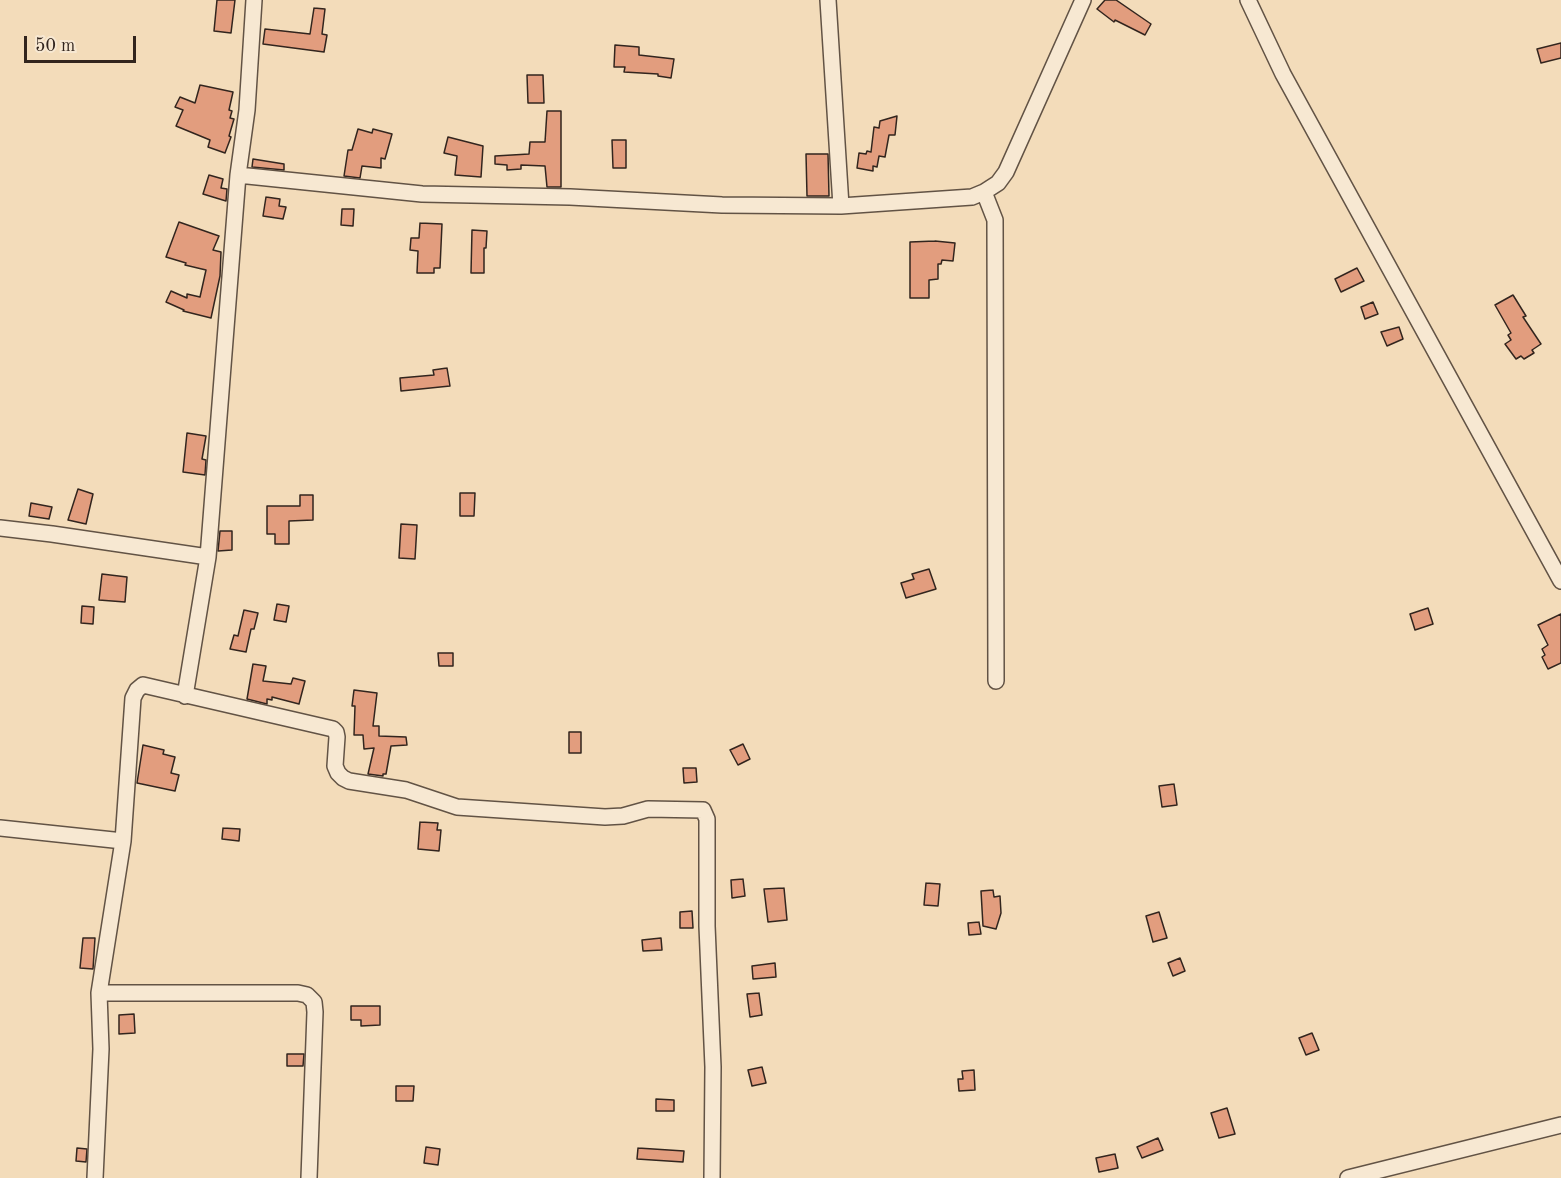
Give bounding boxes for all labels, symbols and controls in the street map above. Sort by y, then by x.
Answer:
scale bar [27,24,140,62]
text: 50 m [35,37,75,55]

